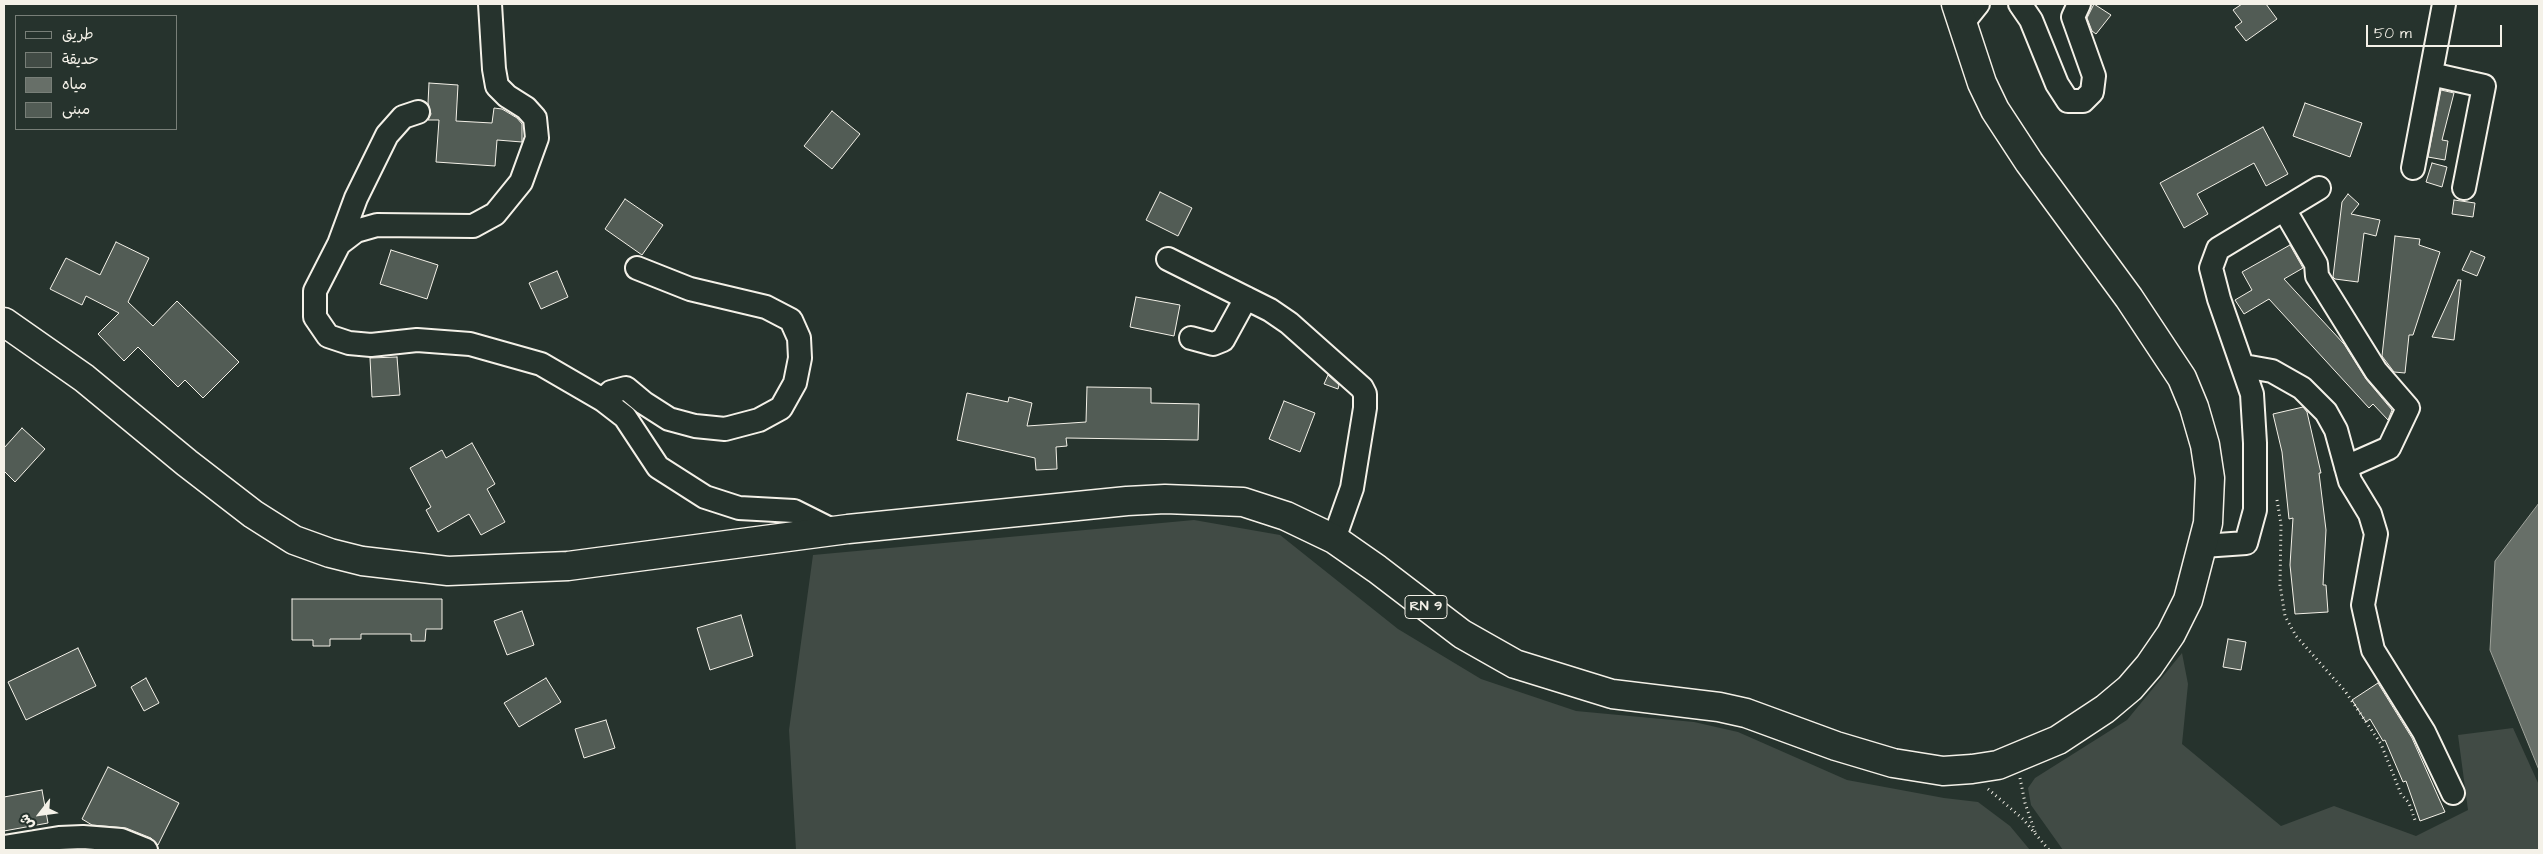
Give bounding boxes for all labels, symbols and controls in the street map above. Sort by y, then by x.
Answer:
legend [15,15,178,130]
scale bar [2368,15,2504,47]
text: 50 m [2374,23,2412,44]
text: طريق [62,24,94,45]
text: حديقة [62,49,99,70]
text: مياه [62,74,87,95]
text: مبنى [62,99,90,120]
road number: RN 9 [1405,596,1447,618]
north arrow [15,789,65,839]
text: ش [14,810,40,833]

